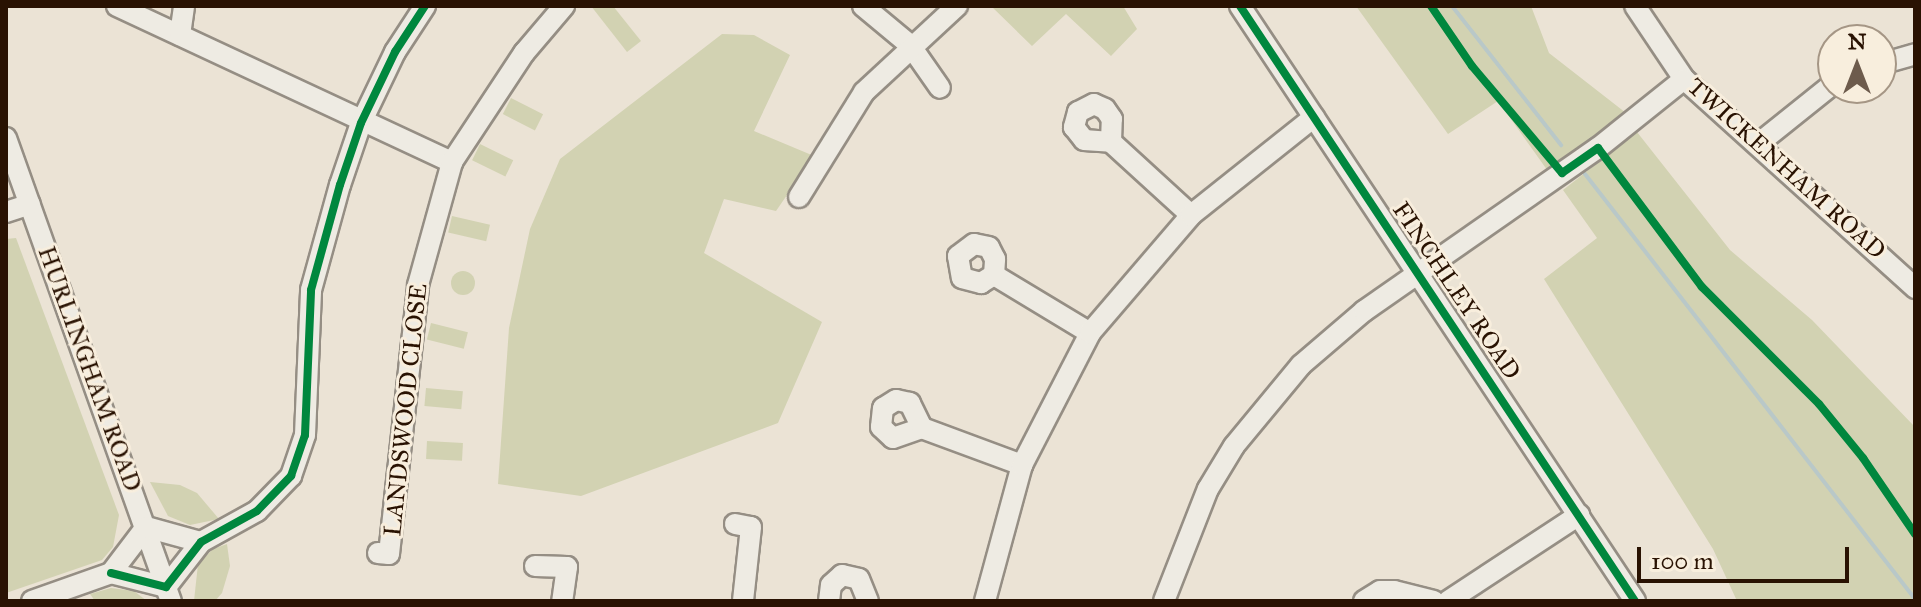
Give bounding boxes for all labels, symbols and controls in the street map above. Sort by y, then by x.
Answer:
north arrow [1817,24,1897,104]
text: N [1848,28,1866,55]
street label: TWICKENHAM ROAD [1681,72,1891,266]
street label: FINCHLEY ROAD [1386,197,1526,385]
street label: HURLINGHAM ROAD [31,243,147,495]
street label: LANDSWOOD CLOSE [378,282,434,538]
scale bar [1641,531,1853,581]
text: 100 m [1651,546,1714,576]

